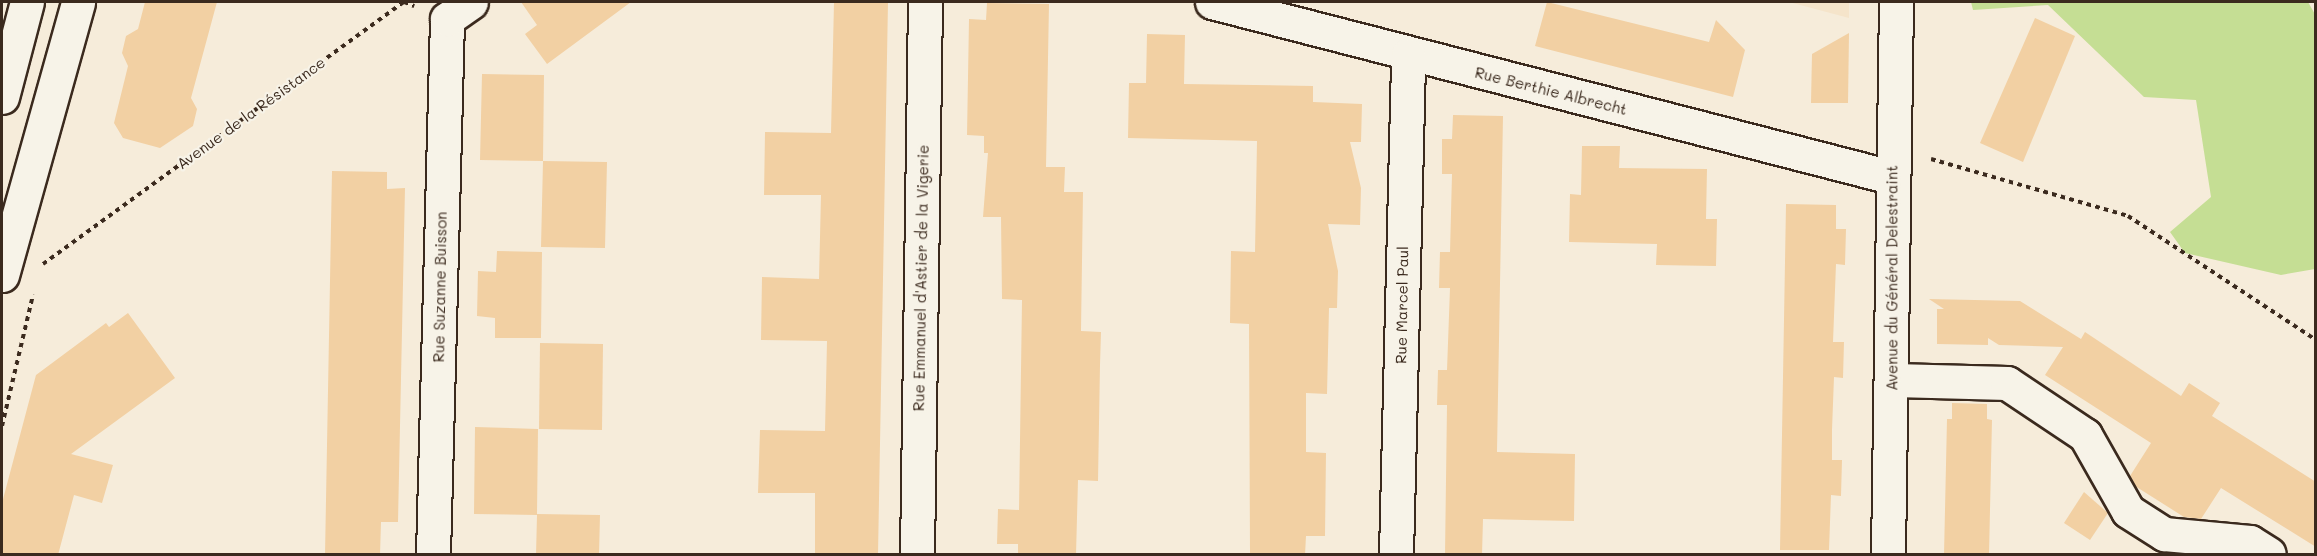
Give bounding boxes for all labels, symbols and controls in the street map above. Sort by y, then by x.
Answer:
street label: Avenue de la Résistance [173,53,329,173]
street label: Rue Berthie Albrecht [1473,63,1629,119]
street label: Rue Emmanuel d'Astier de la Vigerie [910,145,932,411]
street label: Avenue du Général Delestraint [1883,165,1901,391]
street label: Rue Suzanne Buisson [430,211,450,363]
street label: Rue Marcel Paul [1392,246,1412,364]

